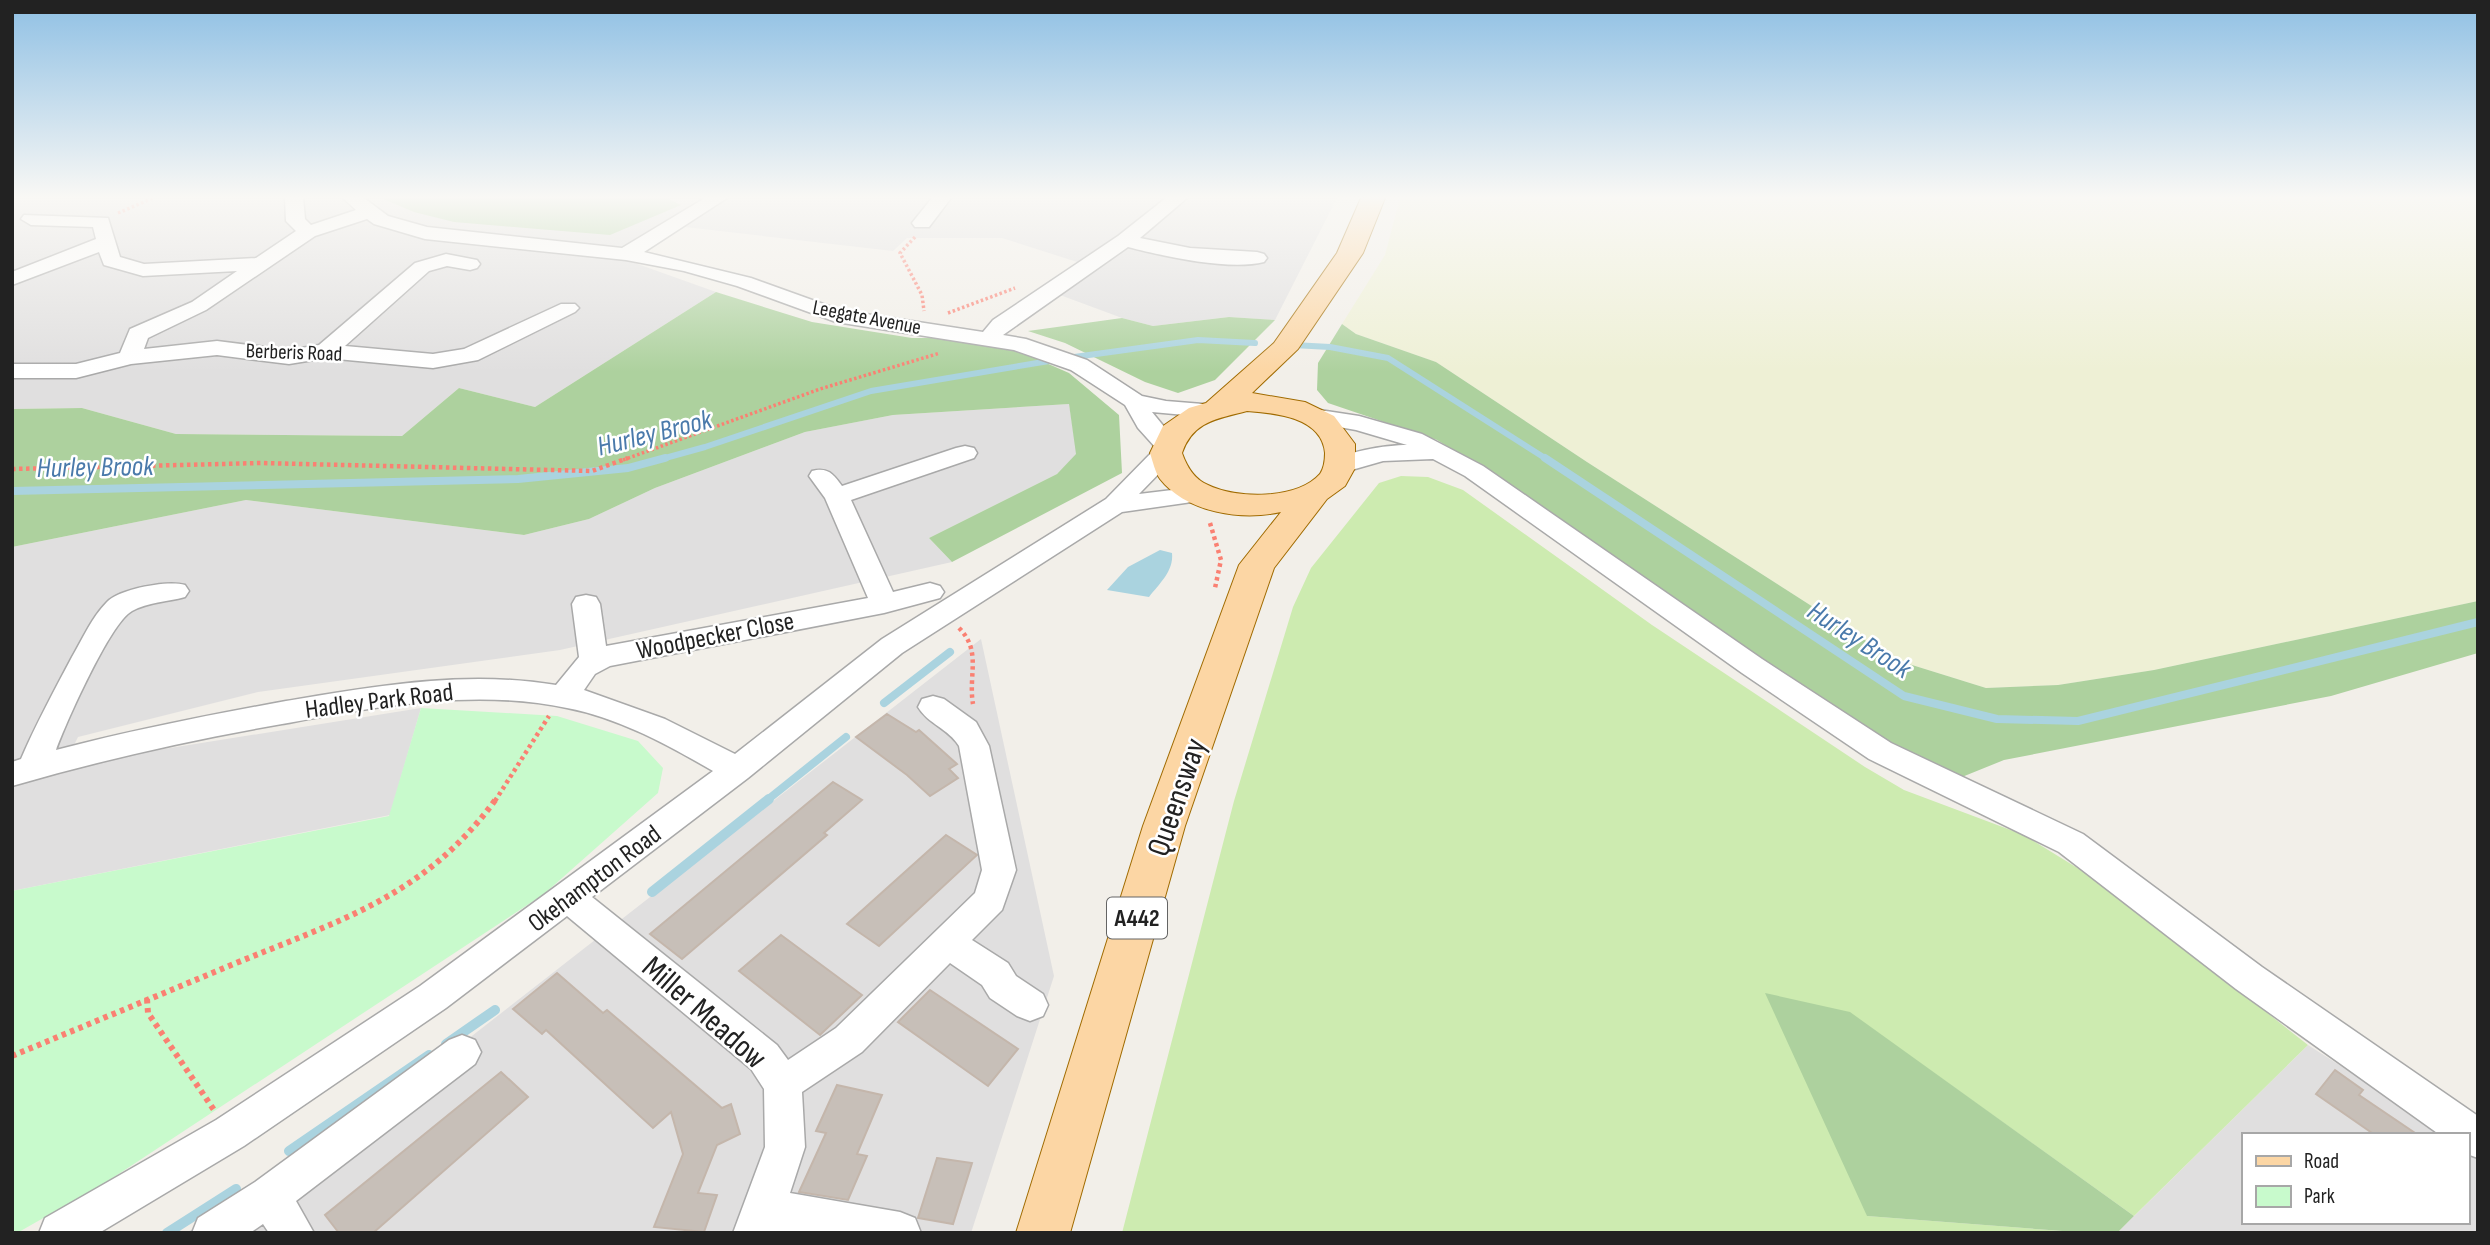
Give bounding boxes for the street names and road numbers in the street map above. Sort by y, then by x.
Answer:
street label: Leegate Avenue [811,295,923,340]
street label: Berberis Road [245,338,343,367]
street label: Woodpecker Close [634,606,797,667]
street label: Hadley Park Road [303,677,455,726]
street label: Queensway [1139,733,1216,862]
street label: Okehampton Road [522,819,668,939]
road number: A442 [1107,898,1167,938]
street label: Miller Meadow [634,948,774,1078]

